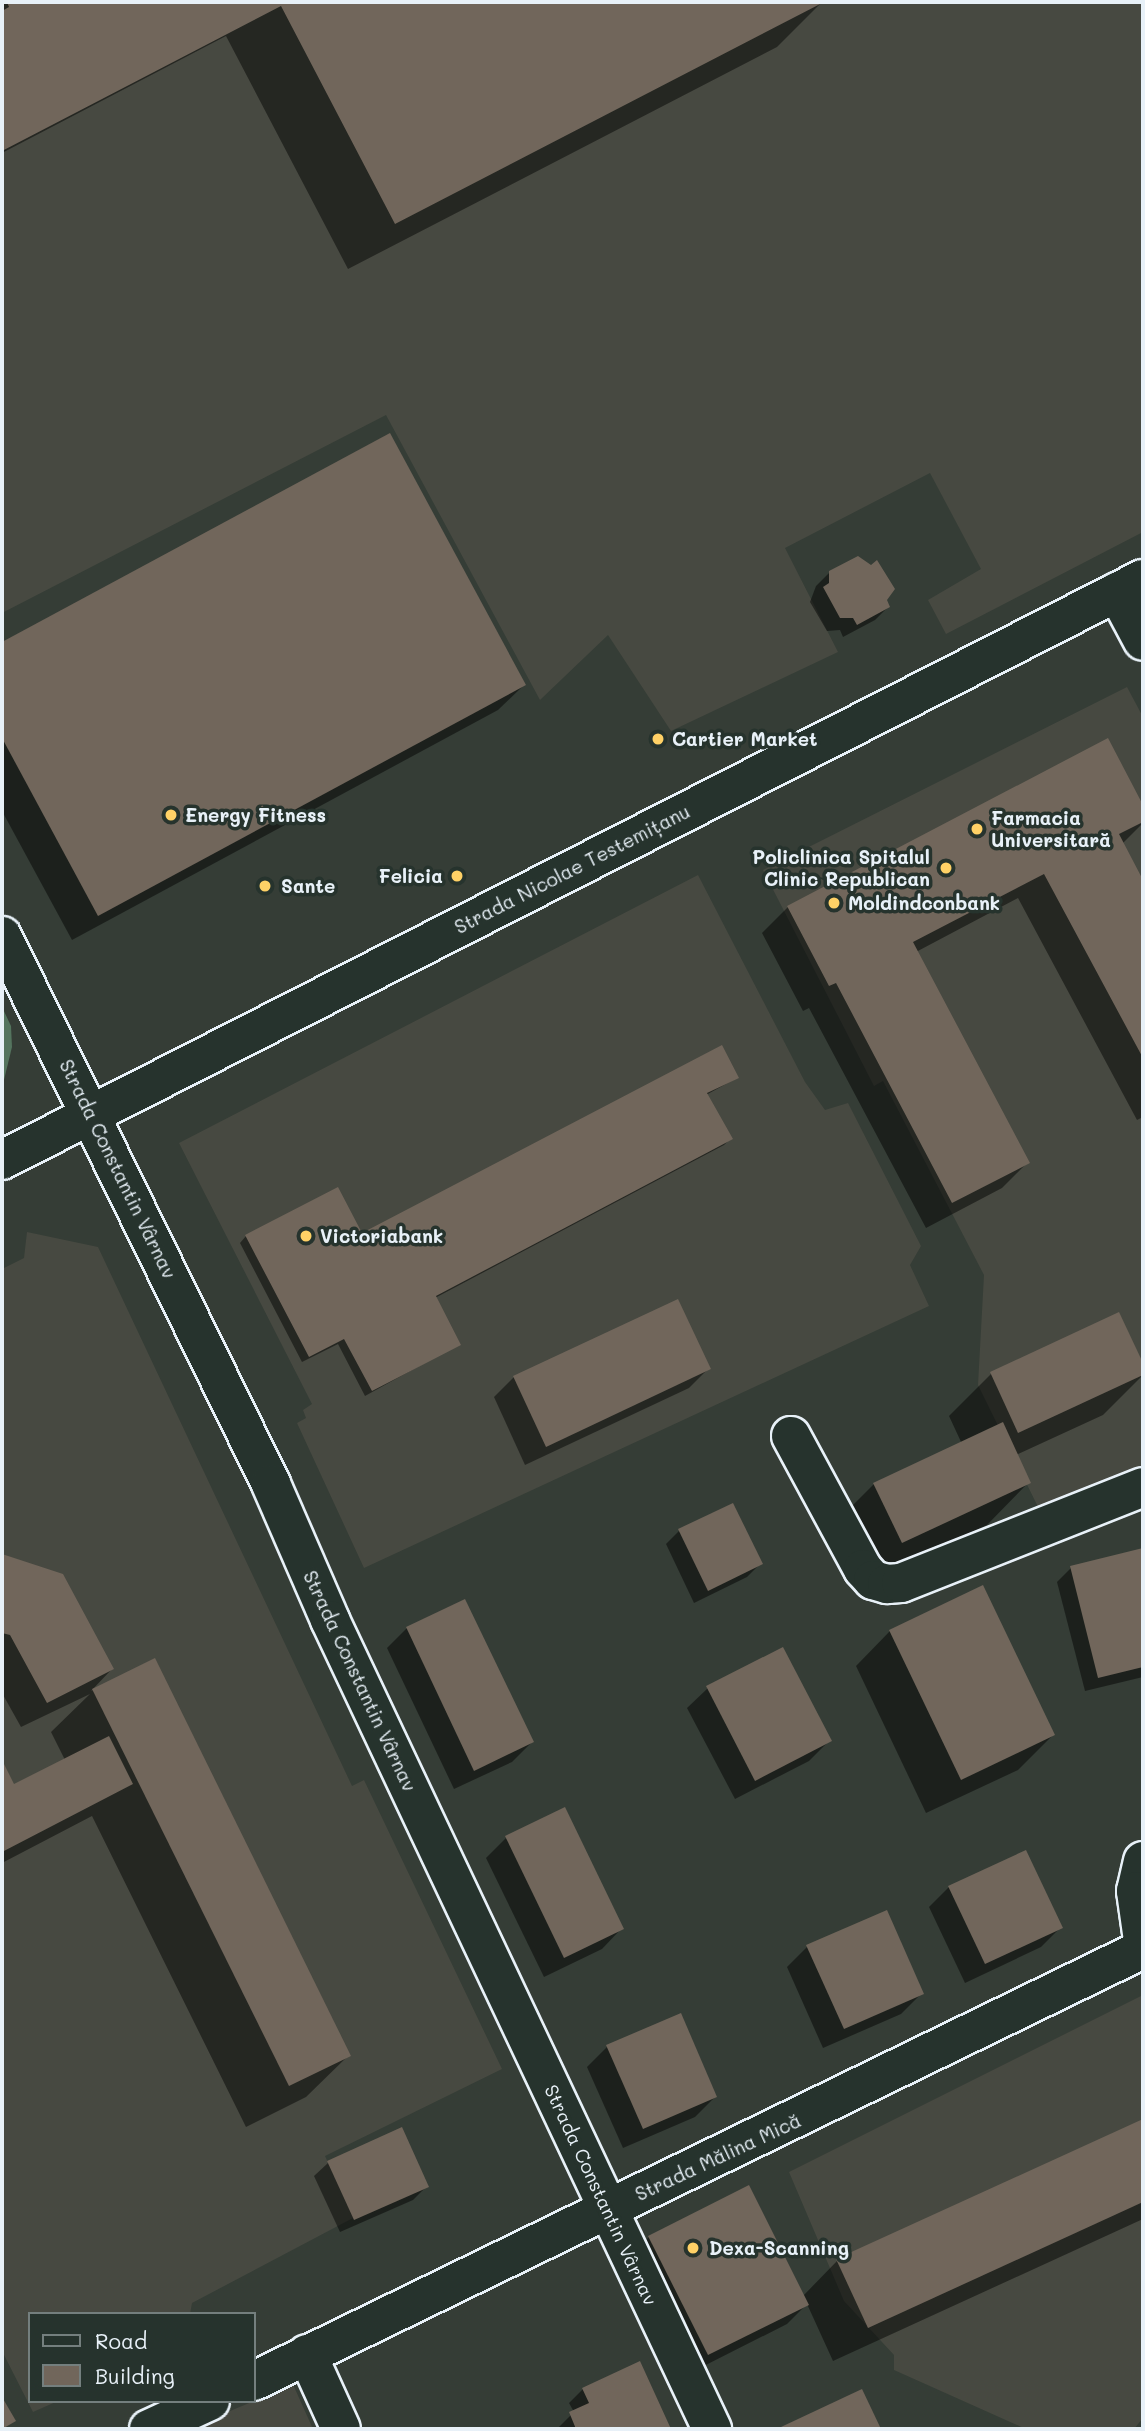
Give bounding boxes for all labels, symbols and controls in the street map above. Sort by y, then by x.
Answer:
place label: Cartier Market [672,728,818,750]
marker: Cartier Market [650,731,666,747]
street label: Strada Nicolae Testemițanu [451,800,693,938]
place label: Energy Fitness [185,804,326,826]
marker: Energy Fitness [163,807,179,823]
place label: Farmacia Universitară [991,807,1111,851]
marker: Farmacia Universitară [969,821,985,837]
place label: Policlinica Spitalul Clinic Republican [752,846,930,890]
marker: Policlinica Spitalul Clinic Republican [936,858,956,878]
place label: Felicia [378,865,443,887]
marker: Felicia [449,868,465,884]
place label: Sante [281,875,335,897]
marker: Sante [255,876,275,896]
place label: Moldindconbank [848,892,1000,914]
marker: Moldindconbank [826,895,842,911]
street label: Strada Constantin Vârnav [55,1056,181,1282]
place label: Victoriabank [320,1225,443,1247]
marker: Victoriabank [298,1228,314,1244]
street label: Strada Constantin Vârnav [299,1567,421,1795]
street label: Strada Constantin Vârnav [540,2081,662,2309]
street label: Strada Mălina Mică [631,2109,805,2205]
place label: Dexa-Scanning [709,2237,849,2259]
marker: Dexa-Scanning [683,2238,703,2258]
legend [28,2312,256,2403]
text: Road [95,2327,147,2354]
text: Building [95,2362,175,2389]

